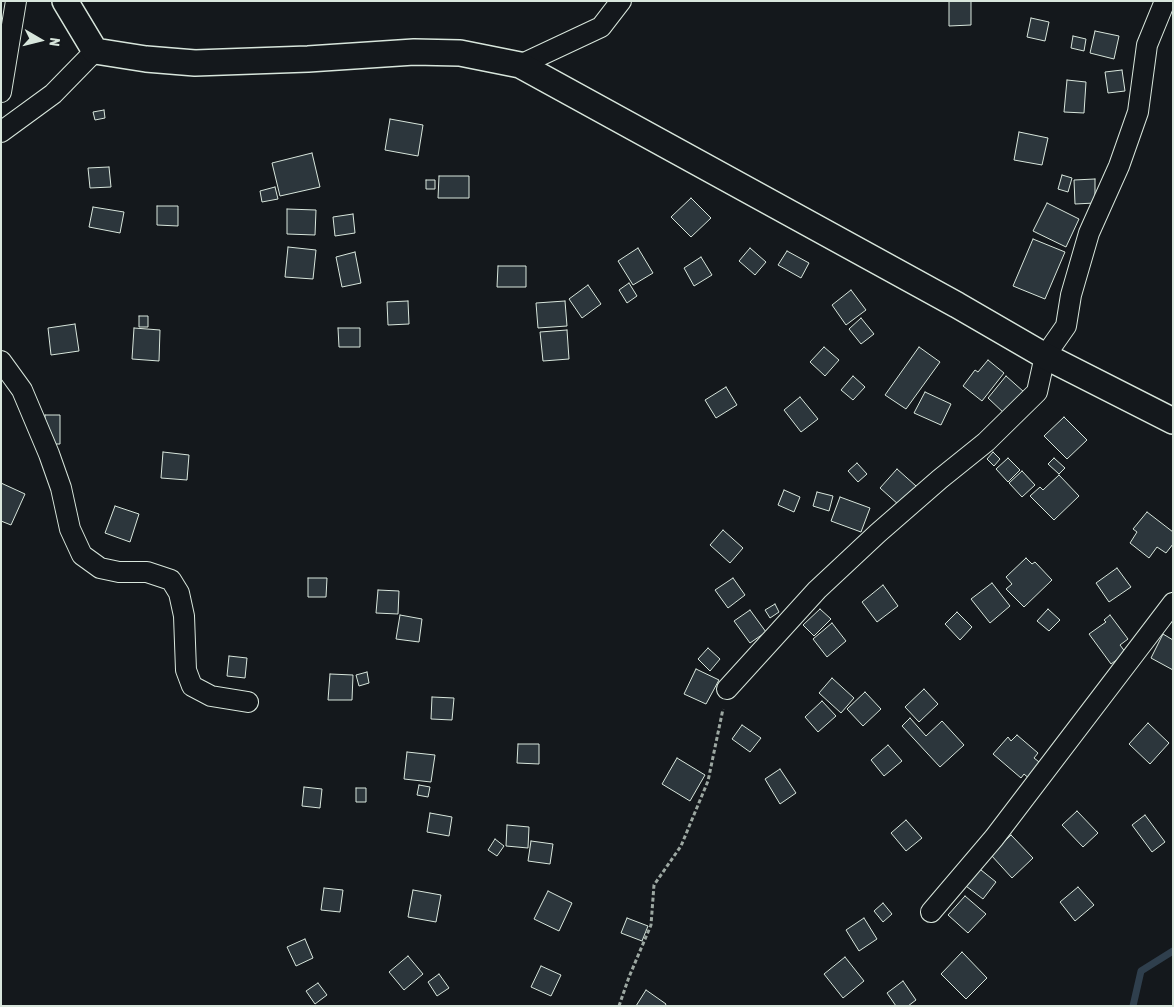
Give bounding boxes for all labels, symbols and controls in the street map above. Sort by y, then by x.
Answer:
north arrow [15,15,65,65]
text: N [46,37,63,47]

